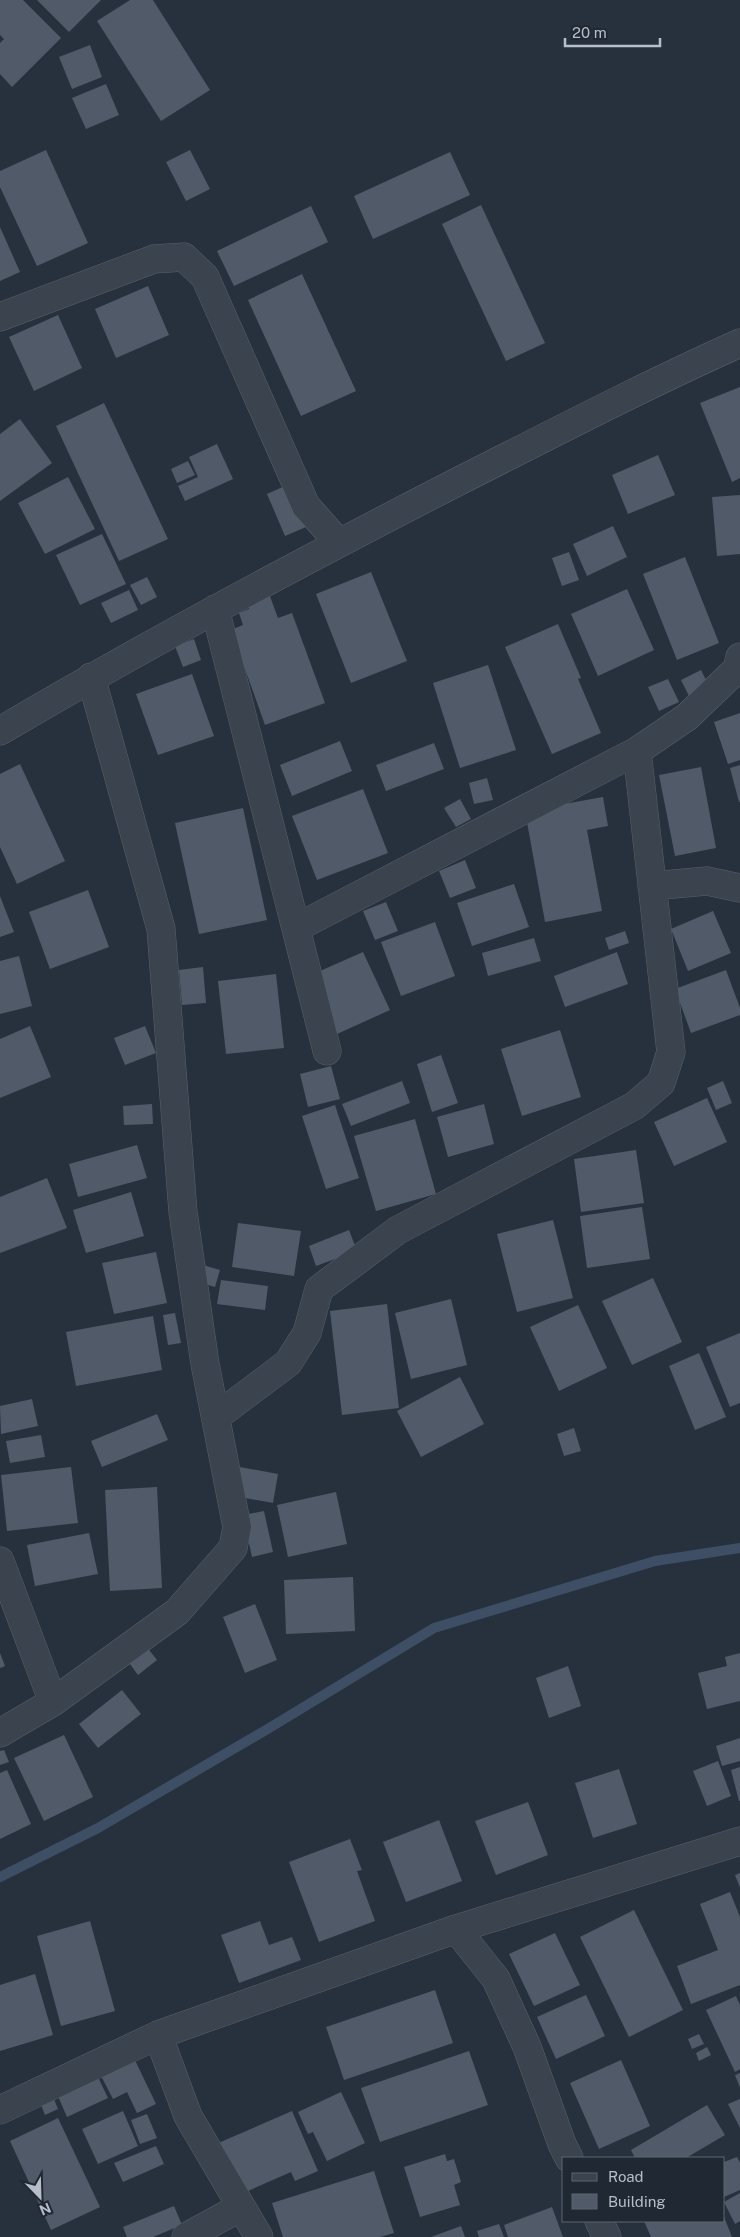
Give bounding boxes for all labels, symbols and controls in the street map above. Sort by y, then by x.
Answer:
scale bar [565,15,660,47]
text: 20 m [572,24,607,41]
legend [562,2157,725,2222]
text: Road [608,2168,644,2185]
north arrow [15,2172,65,2222]
text: Building [608,2193,666,2210]
text: N [37,2199,53,2218]

